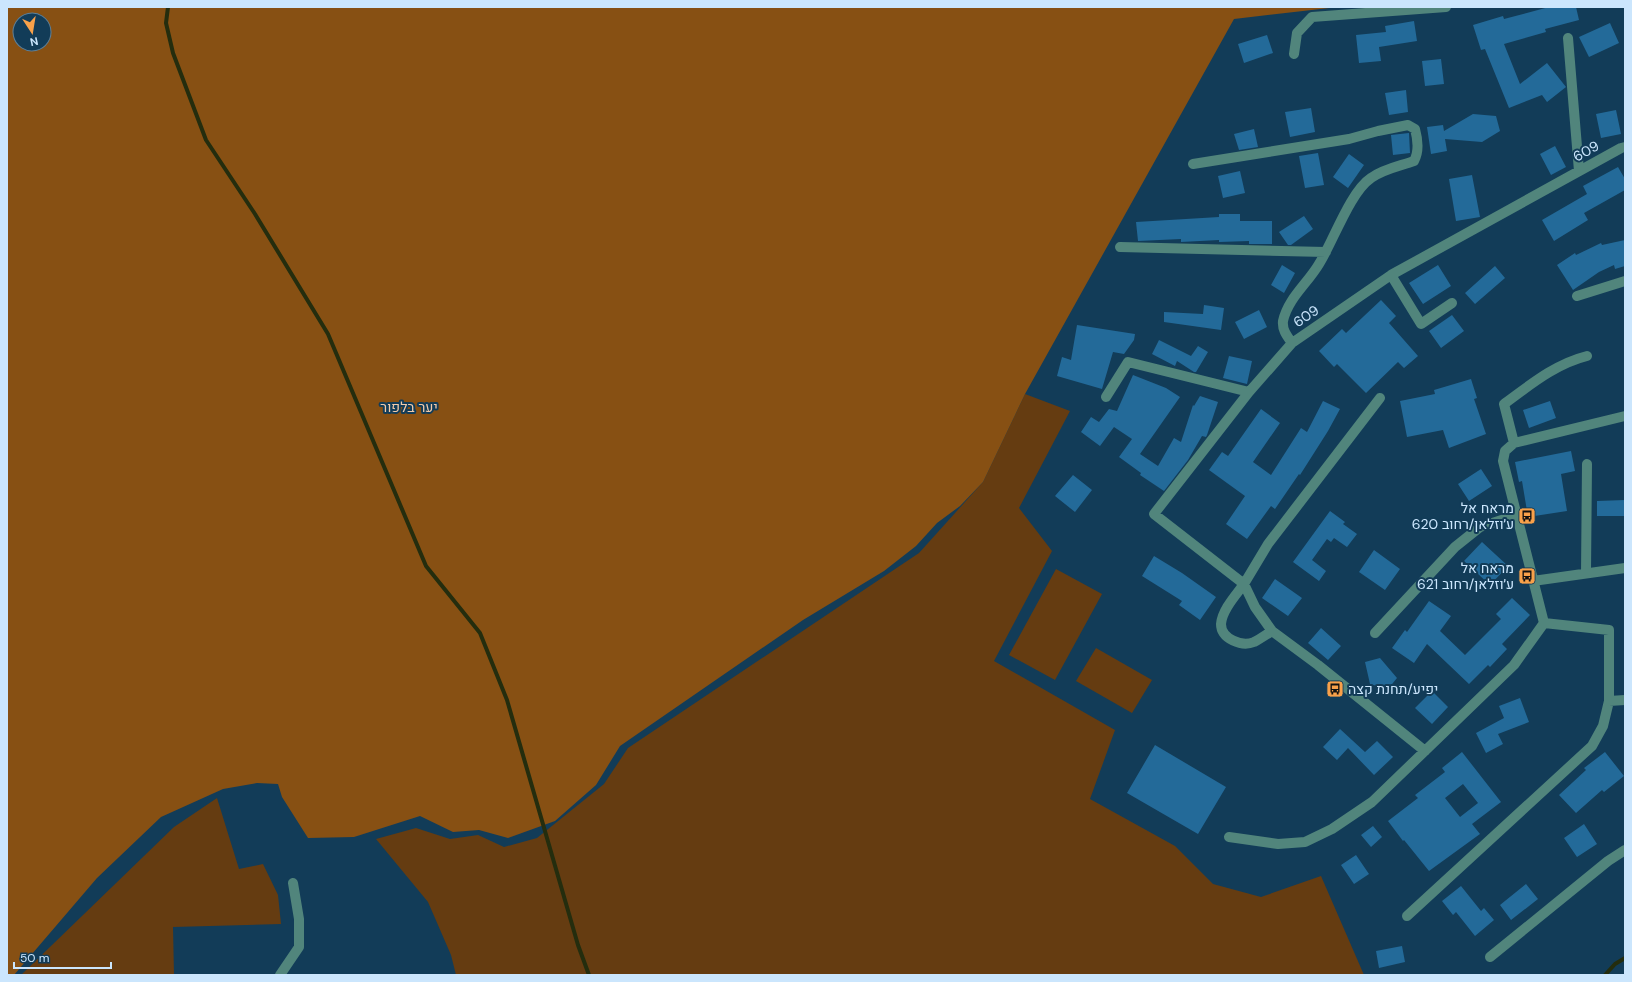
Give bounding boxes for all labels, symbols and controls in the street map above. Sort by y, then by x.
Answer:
north arrow [12,12,52,52]
text: N [29,34,39,49]
street label: 609 [1570,136,1602,165]
street label: 609 [1290,301,1322,331]
park label: יער בלפור [380,398,438,416]
place label: מראח אל ע׳וזלאן/רחוב 620 [1412,499,1514,533]
bus stop icon: מראח אל ע׳וזלאן/רחוב 620 [1517,506,1537,526]
place label: מראח אל ע׳וזלאן/רחוב 621 [1417,559,1514,593]
bus stop icon: מראח אל ע׳וזלאן/רחוב 621 [1517,566,1537,586]
bus stop icon: יפיע/תחנת קצה [1325,679,1345,699]
place label: יפיע/תחנת קצה [1348,680,1438,698]
scale bar [14,944,111,970]
text: 50 m [20,950,49,966]

